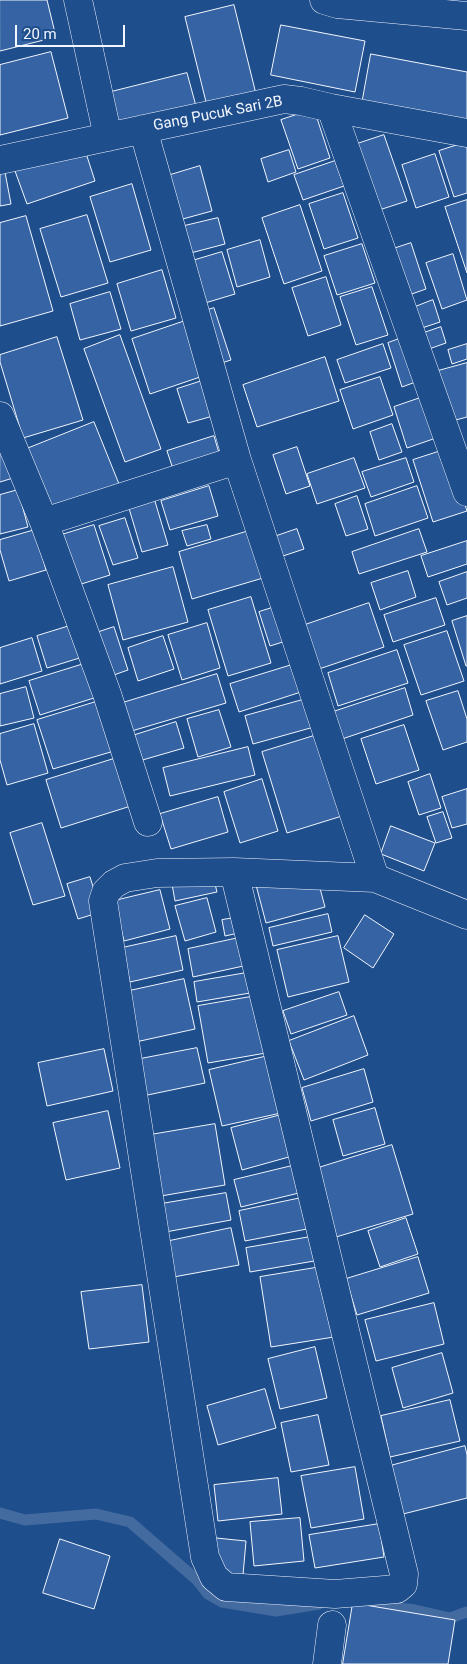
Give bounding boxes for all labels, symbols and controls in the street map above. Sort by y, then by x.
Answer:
scale bar [18,15,128,47]
text: 20 m [23,25,57,43]
street label: Gang Pucuk Sari 2B [152,93,284,135]

